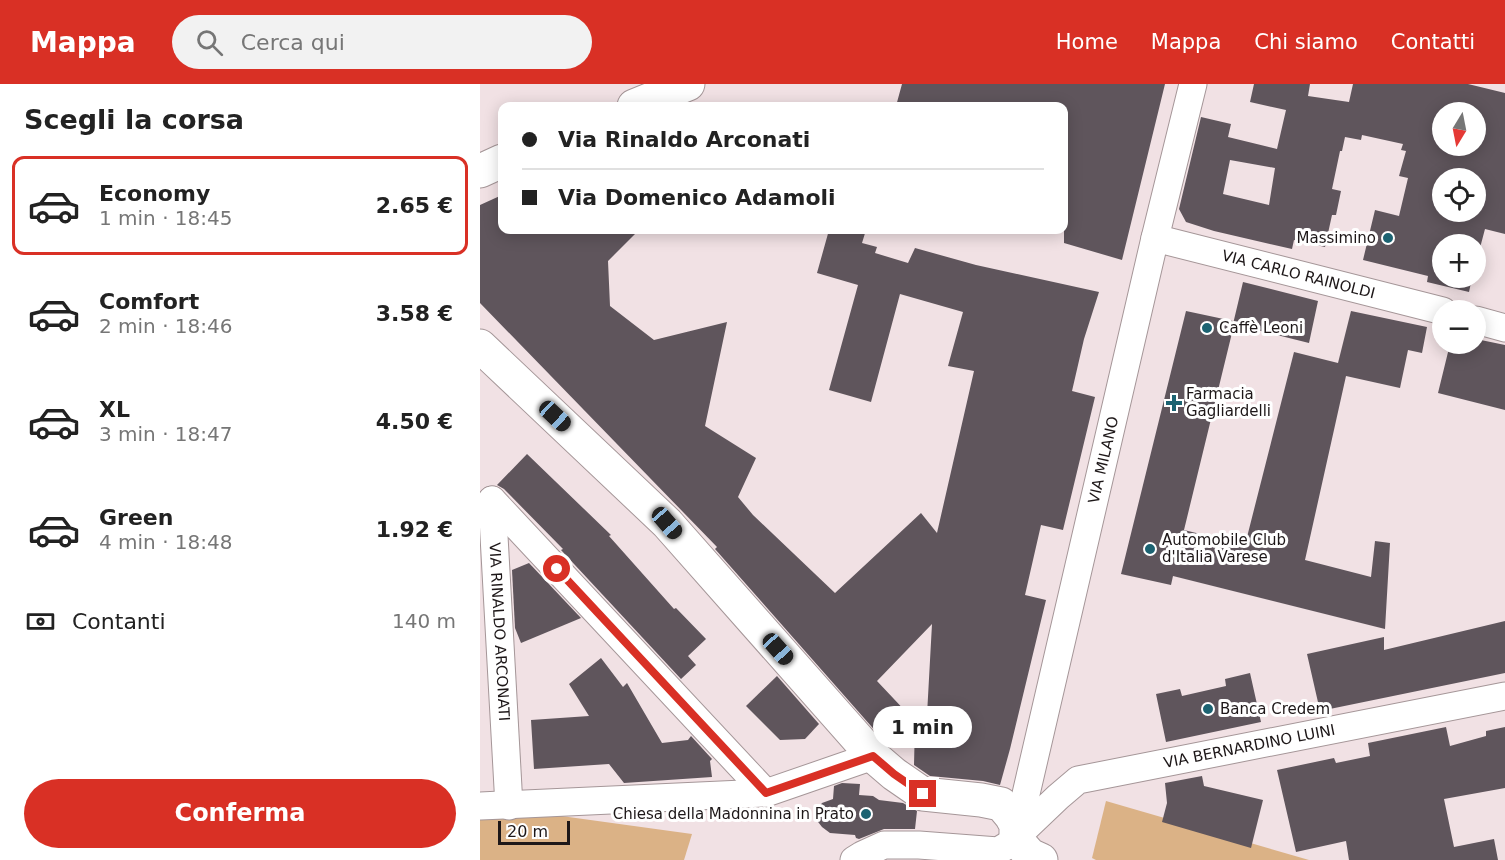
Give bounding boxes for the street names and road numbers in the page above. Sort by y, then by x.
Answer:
street label: VIA CARLO RAINOLDI [1220,246,1377,302]
street label: VIA MILANO [1085,415,1122,505]
street label: VIA RINALDO ARCONATI [485,542,513,722]
street label: VIA BERNARDINO LUINI [1162,721,1337,772]

